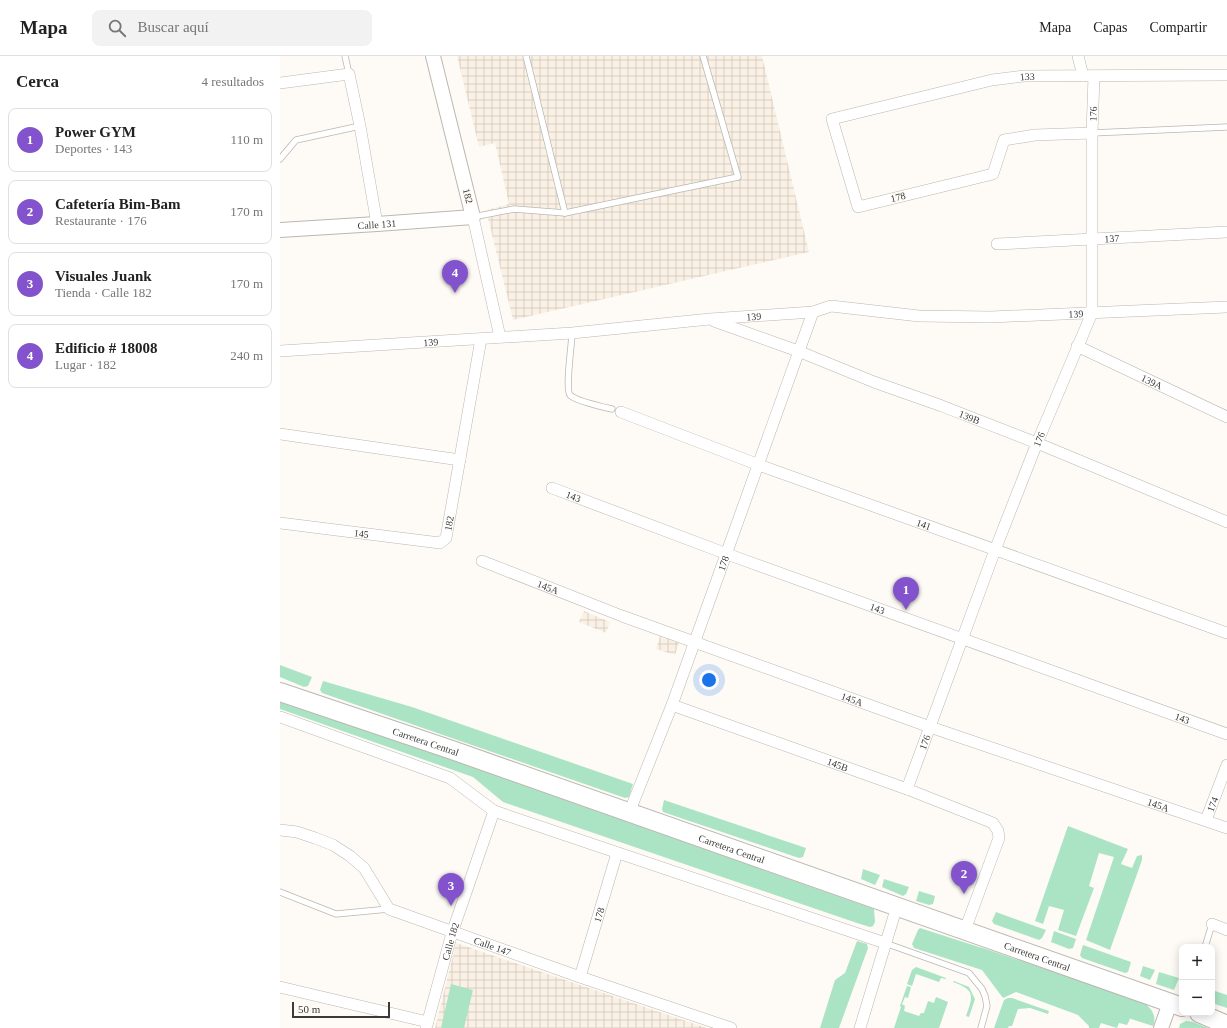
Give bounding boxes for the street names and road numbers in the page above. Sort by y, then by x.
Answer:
street label: 133 [1019,70,1035,82]
street label: 176 [1087,106,1098,121]
street label: 182 [461,187,475,205]
street label: 178 [889,190,907,204]
street label: Calle 131 [357,217,396,231]
street label: 137 [1104,232,1120,244]
street label: 139 [1068,308,1084,319]
street label: 139 [746,310,761,322]
street label: 139 [423,336,439,348]
street label: 139A [1140,372,1165,392]
street label: 139B [958,408,982,426]
street label: 176 [1031,430,1047,448]
street label: 143 [565,488,582,504]
street label: 182 [442,515,455,532]
street label: 141 [915,516,933,532]
street label: 145 [353,527,369,540]
street label: 178 [715,554,731,572]
street label: 145A [536,578,561,596]
street label: 143 [869,600,886,616]
street label: 145A [840,690,865,708]
street label: 143 [1173,710,1191,726]
street label: Carretera Central [391,725,461,758]
street label: 176 [917,733,932,751]
street label: 145B [826,755,850,773]
street label: 174 [1204,795,1220,813]
street label: 145A [1146,796,1171,814]
street label: Carretera Central [697,832,766,865]
street label: 178 [591,906,606,923]
street label: Calle 182 [439,921,461,961]
street label: Calle 147 [472,934,513,958]
street label: Carretera Central [1003,939,1072,973]

